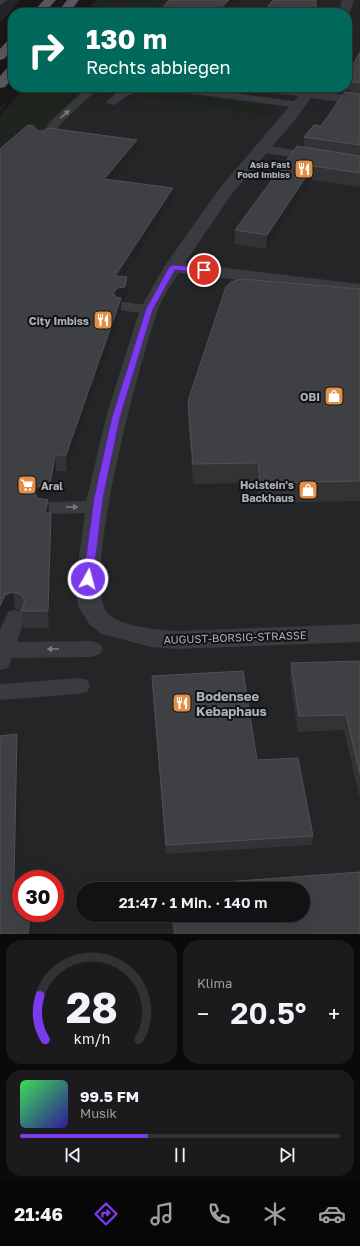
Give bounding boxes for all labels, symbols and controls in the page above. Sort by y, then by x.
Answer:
text: 130 m [86,22,167,55]
icon: right [20,24,72,76]
text: Rechts abbiegen [86,56,231,78]
one-way arrow [60,109,70,118]
restaurant icon: Asia Fast Food Imbiss [293,158,315,180]
place label: Asia Fast Food Imbiss [237,159,290,180]
pin [187,253,221,287]
icon: arrive [193,259,215,281]
restaurant icon: City Imbiss [92,309,114,331]
place label: City Imbiss [29,314,89,327]
shop icon: OBI [323,385,345,407]
place label: OBI [300,390,320,403]
supermarket icon: Aral [16,474,38,496]
place label: Holstein's Backhaus [240,478,294,504]
place label: Aral [41,479,63,492]
shop icon: Holstein's Backhaus [297,479,319,501]
one-way arrow [66,504,79,510]
position arrow [67,558,109,600]
street label: AUGUST-BORSIG-STRASSE [163,628,307,646]
one-way arrow [47,645,59,652]
place label: Bodensee Kebaphaus [196,688,267,719]
restaurant icon: Bodensee Kebaphaus [171,692,193,714]
speed limit sign: 30 [12,870,64,922]
text: 21:47 · 1 Min. · 140 m [119,893,267,911]
text: Klima [197,975,232,991]
text: 28 [66,982,118,1032]
text: 20.5° [230,995,307,1031]
text: − [197,1000,209,1027]
text: + [328,1000,340,1027]
text: km/h [73,1030,110,1047]
text: 99.5 FM [80,1087,139,1105]
text: Musik [80,1105,117,1121]
icon: previous [62,1144,84,1166]
icon: pause [169,1144,191,1166]
icon: next [276,1144,298,1166]
icon: directions [92,1200,120,1228]
icon: music [148,1200,176,1228]
icon: phone [205,1200,233,1228]
icon: climate [261,1200,289,1228]
icon: car [318,1200,346,1228]
text: 21:46 [14,1203,63,1225]

